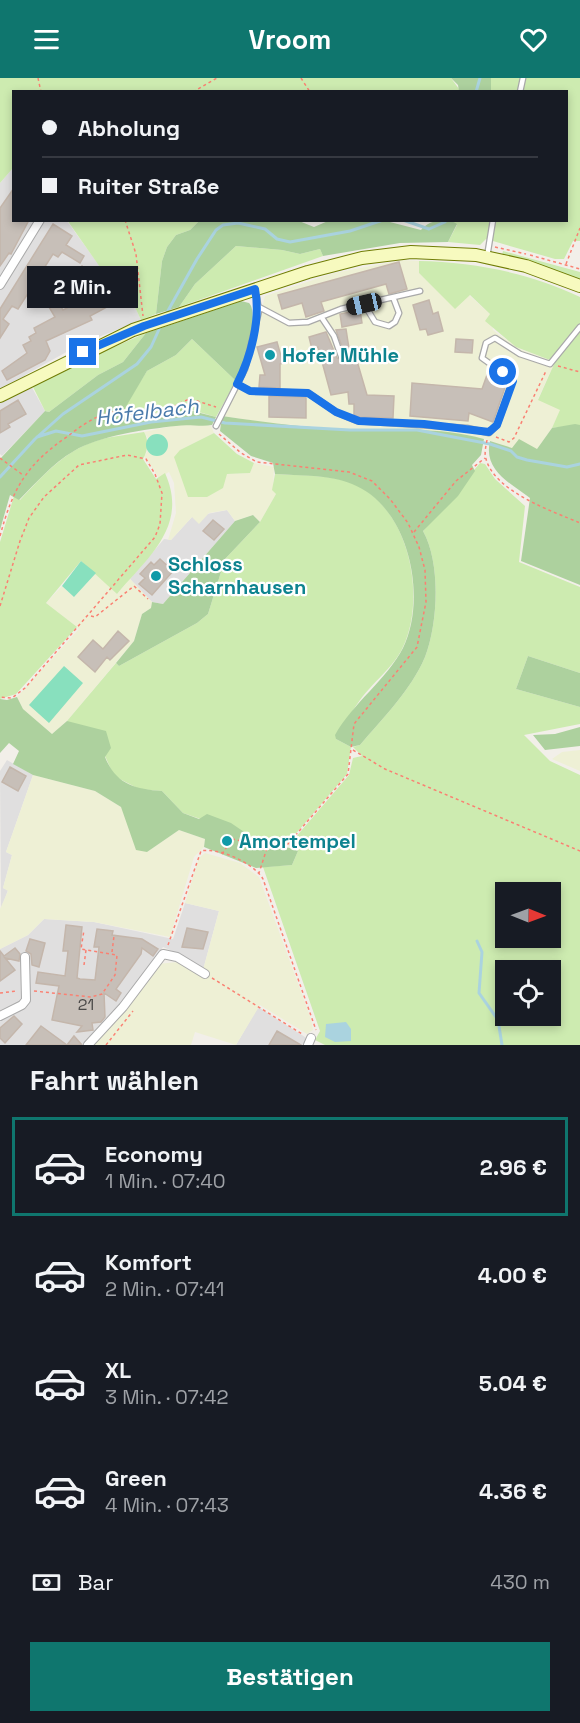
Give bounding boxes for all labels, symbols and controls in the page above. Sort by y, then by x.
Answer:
text: Vroom [249,22,331,57]
icon: menu [30,23,63,56]
icon: heart [517,23,550,56]
text: Abholung [78,114,180,142]
text: Ruiter Straße [78,172,219,200]
callout: 2 Min. [28,265,138,307]
text: 2 Min. [53,274,112,300]
car [344,291,384,317]
route end [69,338,96,365]
place label: Hofer Mühle [282,342,399,368]
marker: Hofer Mühle [263,348,277,362]
route start [489,358,516,385]
water label: Höfelbach [94,392,201,431]
place label: Schloss Scharnhausen [168,551,306,600]
marker: Schloss Scharnhausen [149,569,163,583]
place label: Amortempel [239,828,356,854]
marker: Amortempel [220,834,234,848]
north arrow [495,882,561,948]
map controls [495,882,561,1026]
button: locate [495,960,561,1026]
house number: 21 [78,994,94,1015]
text: Fahrt wählen [30,1063,199,1098]
icon: car [33,1140,87,1194]
text: Economy [105,1140,203,1168]
text: 2.96 € [480,1153,547,1181]
text: 1 Min. · 07:40 [105,1168,226,1194]
icon: car [33,1248,87,1302]
text: Komfort [105,1248,192,1276]
text: 4.00 € [478,1261,547,1289]
text: 2 Min. · 07:41 [105,1276,224,1302]
icon: car [33,1356,87,1410]
text: XL [105,1356,131,1384]
text: 5.04 € [479,1369,547,1397]
text: 3 Min. · 07:42 [105,1384,228,1410]
icon: car [33,1464,87,1518]
text: Green [105,1464,167,1492]
text: 4.36 € [479,1477,547,1505]
text: 4 Min. · 07:43 [105,1492,229,1518]
icon: cash [30,1566,63,1599]
text: Bar [78,1568,114,1596]
text: 430 m [490,1569,550,1595]
button: Bestätigen [30,1642,550,1711]

